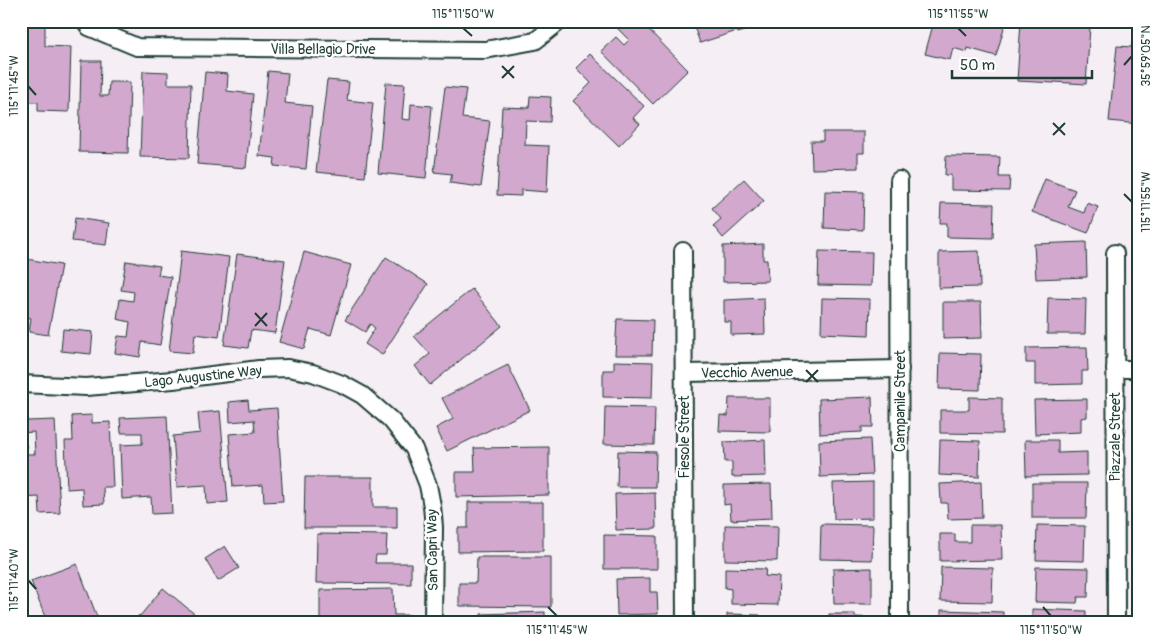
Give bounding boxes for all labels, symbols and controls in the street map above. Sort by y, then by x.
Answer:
text: 115°11'50"W [432,7,494,22]
text: 115°11'55"W [927,7,989,22]
text: 35°59'05"N [1139,25,1154,87]
street label: Villa Bellagio Drive [270,41,376,58]
scale bar [952,48,1092,80]
text: 115°11'45"W [7,55,22,117]
text: 50 m [960,56,995,75]
text: 115°11'55"W [1139,171,1154,233]
street label: Campanile Street [892,350,909,452]
street label: Lago Augustine Way [143,362,263,391]
street label: Vecchio Avenue [701,363,793,382]
street label: Piazzale Street [1107,392,1124,482]
street label: Fiesole Street [676,395,693,478]
street label: San Capri Way [423,509,442,591]
text: 115°11'40"W [7,548,22,612]
text: 115°11'45"W [526,623,588,638]
text: 115°11'50"W [1020,623,1082,638]

